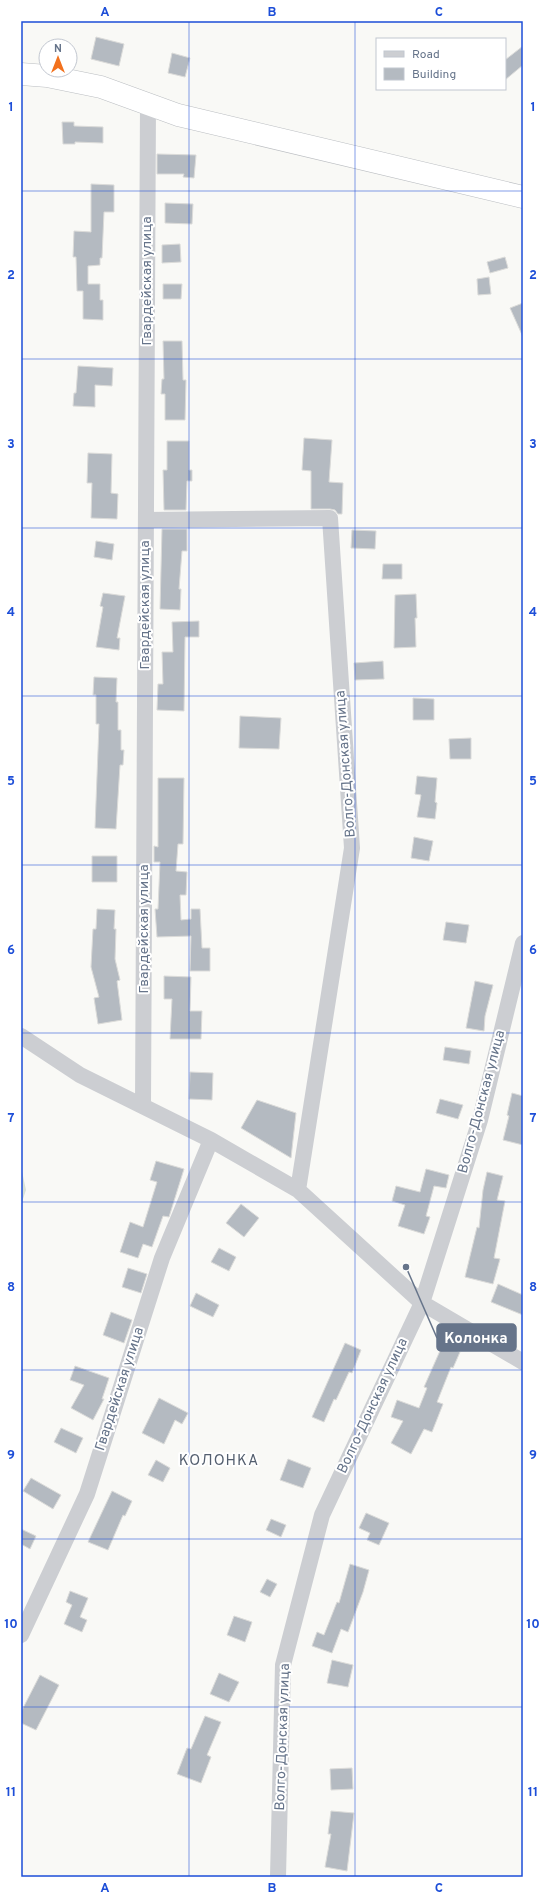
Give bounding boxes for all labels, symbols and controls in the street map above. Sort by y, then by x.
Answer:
text: A [100,5,110,21]
text: B [268,5,277,21]
text: C [435,5,443,21]
north arrow [38,38,78,78]
legend [376,38,506,90]
text: N [54,42,62,56]
text: Road [412,47,440,63]
text: Building [412,67,456,83]
text: 1 [8,100,14,116]
text: 1 [530,100,536,116]
street label: Гвардейская улица [139,216,156,346]
text: 2 [7,268,15,284]
text: 2 [529,268,537,284]
text: 3 [7,437,15,453]
text: 3 [529,437,537,453]
street label: Гвардейская улица [137,540,154,670]
text: 4 [7,605,15,621]
text: 4 [529,605,537,621]
street label: Волго-Донская улица [332,690,360,838]
text: 5 [7,774,15,790]
text: 5 [529,774,537,790]
street label: Гвардейская улица [136,864,153,994]
text: 6 [7,943,15,959]
text: 6 [529,943,537,959]
street label: Волго-Донская улица [455,1029,509,1175]
text: 7 [8,1111,15,1127]
text: 7 [530,1111,537,1127]
text: 8 [7,1280,15,1296]
text: 8 [529,1280,537,1296]
callout: Колонка [437,1324,516,1351]
street label: Гвардейская улица [92,1325,148,1453]
text: Колонка [444,1330,508,1349]
street label: Волго-Донская улица [334,1336,412,1476]
text: 9 [7,1448,15,1464]
text: 9 [529,1448,537,1464]
district label: КОЛОНКА [179,1452,259,1471]
text: 10 [4,1617,18,1633]
text: 10 [526,1617,540,1633]
street label: Волго-Донская улица [272,1663,294,1811]
text: 11 [6,1785,16,1801]
text: 11 [528,1785,538,1801]
text: A [100,1881,110,1897]
text: B [268,1881,277,1897]
text: C [435,1881,443,1897]

